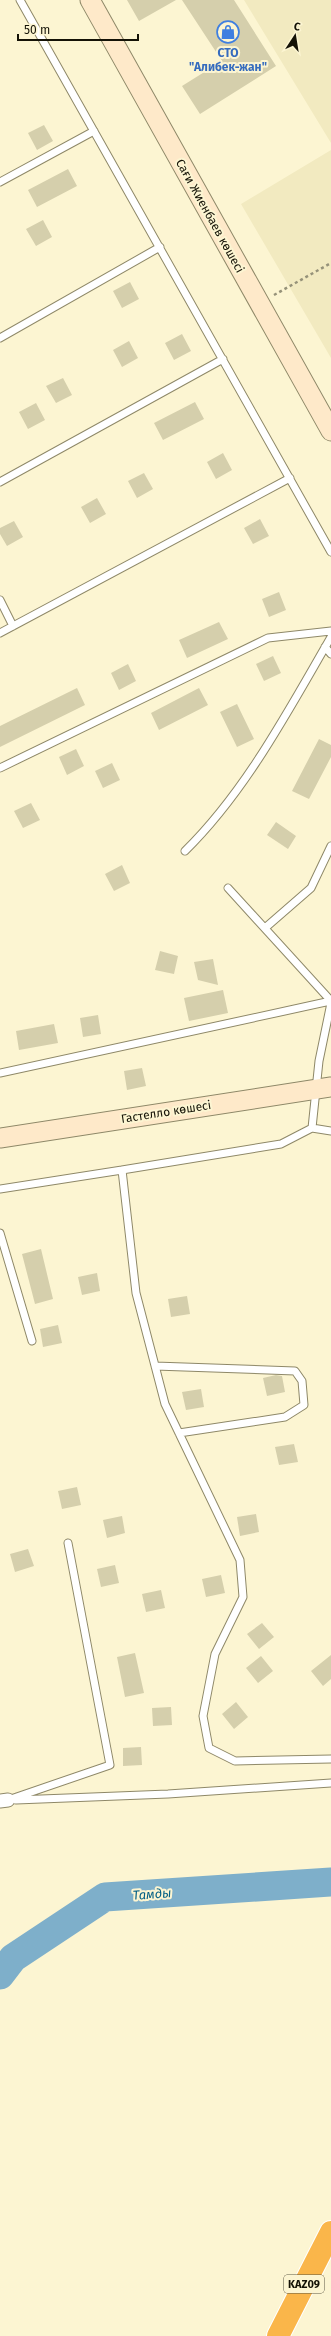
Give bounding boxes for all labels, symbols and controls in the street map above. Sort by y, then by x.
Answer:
scale bar [18,16,138,42]
north arrow [275,16,315,56]
shop icon: СТО "Алибек-жан" [215,19,241,45]
text: С [293,20,302,34]
text: 50 m [24,23,50,37]
place label: СТО "Алибек-жан" [189,46,267,74]
street label: Сағи Жиенбаев көшесі [173,157,247,275]
street label: Гастелло көшесі [120,1098,212,1126]
water label: Тамды [132,1885,172,1903]
road number: KAZ09 [284,2275,324,2293]

